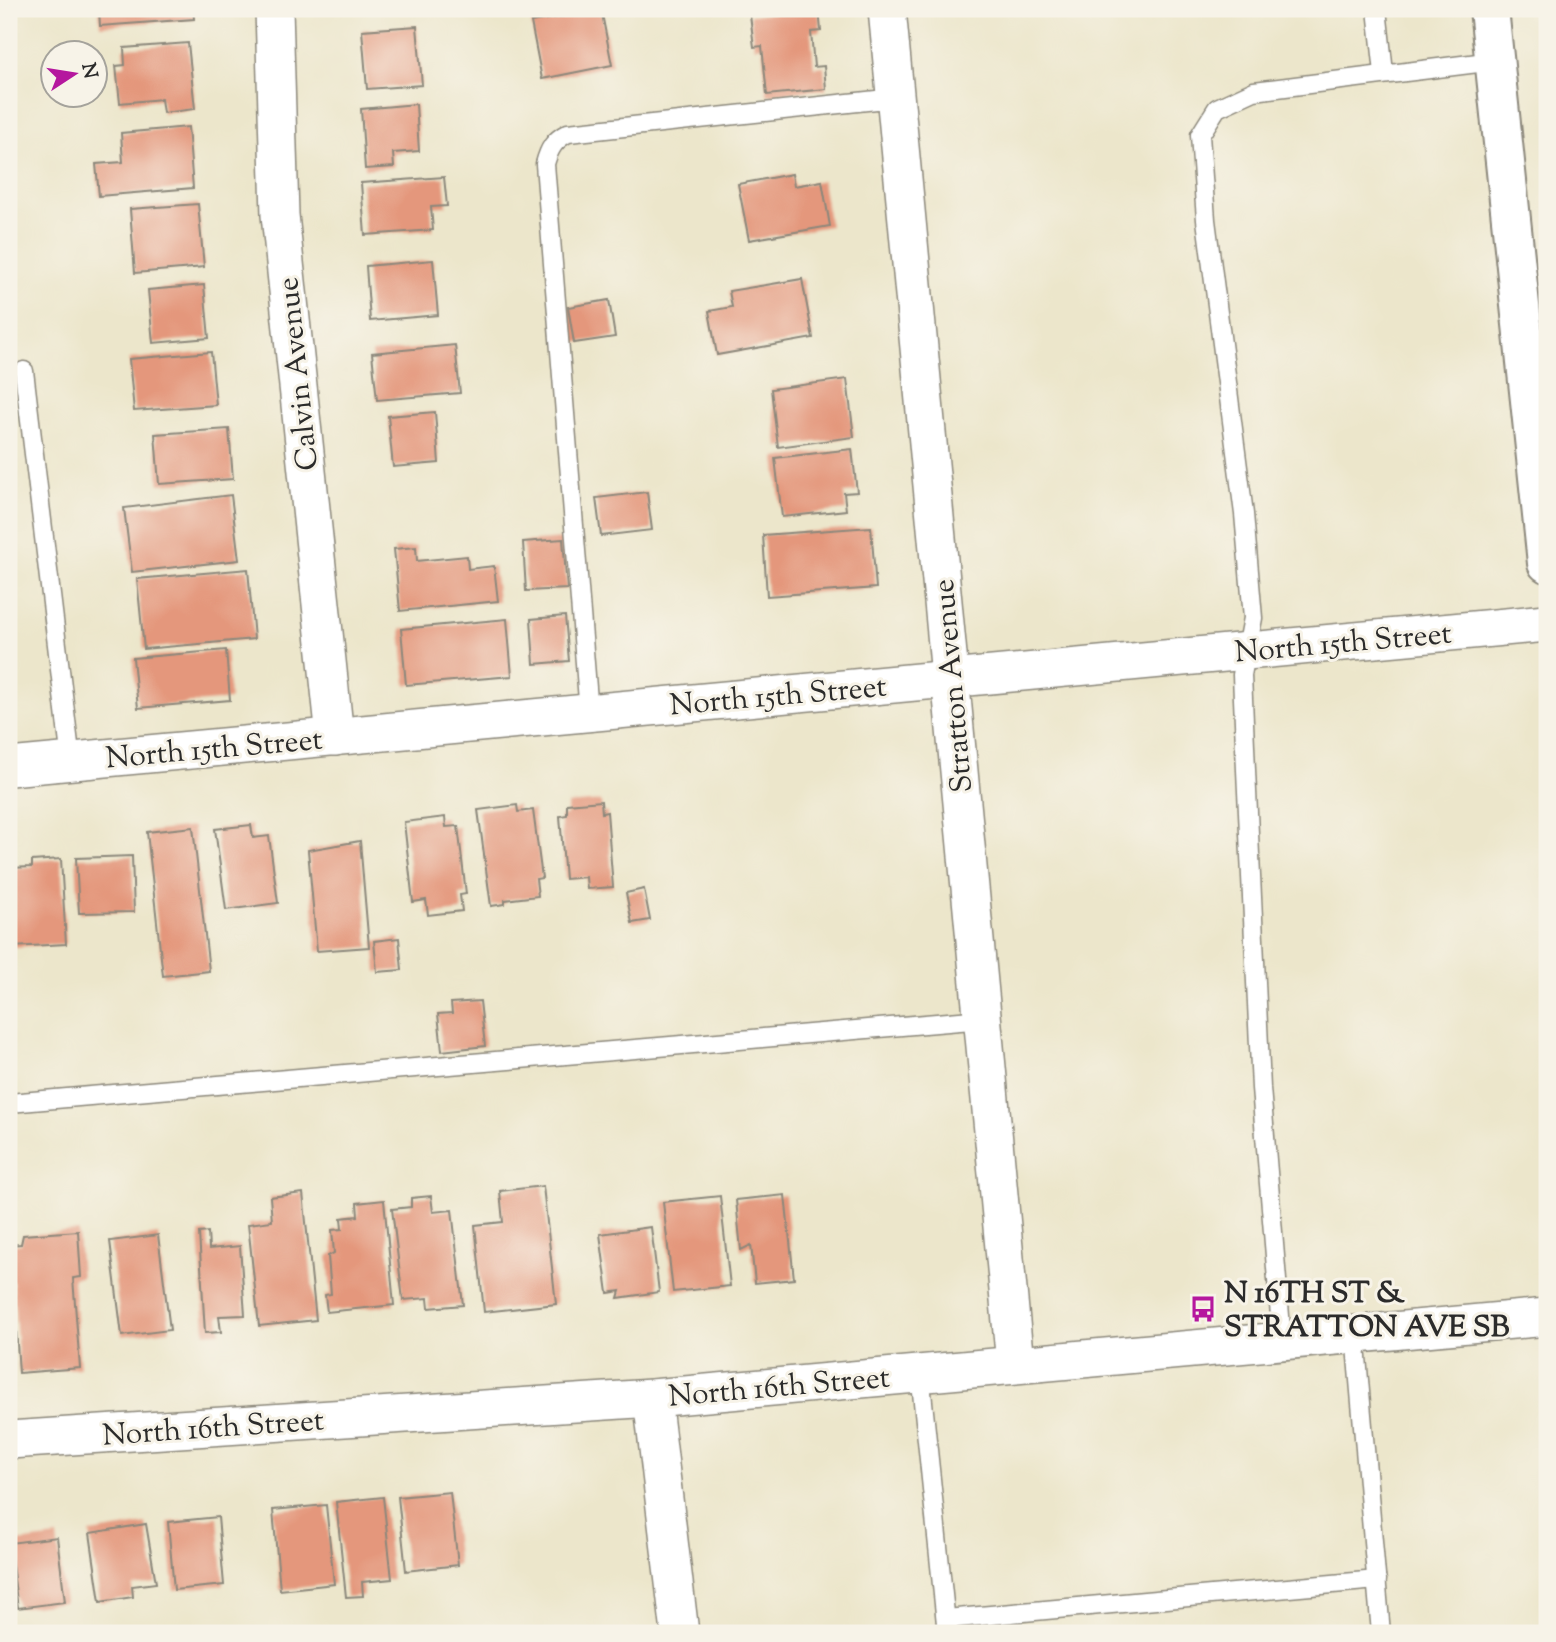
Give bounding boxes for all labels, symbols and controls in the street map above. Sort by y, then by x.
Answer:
north arrow [38,38,108,108]
text: N [73,61,103,81]
street label: Calvin Avenue [268,275,331,473]
street label: Stratton Avenue [924,577,985,794]
street label: North 15th Street [1233,614,1453,675]
street label: North 15th Street [668,667,888,728]
street label: North 15th Street [104,720,324,781]
place label: N 16TH ST & STRATTON AVE SB [1224,1273,1510,1350]
bus stop icon: N 16TH ST & STRATTON AVE SB [1188,1294,1218,1324]
street label: North 16th Street [667,1357,892,1420]
street label: North 16th Street [101,1400,325,1459]

